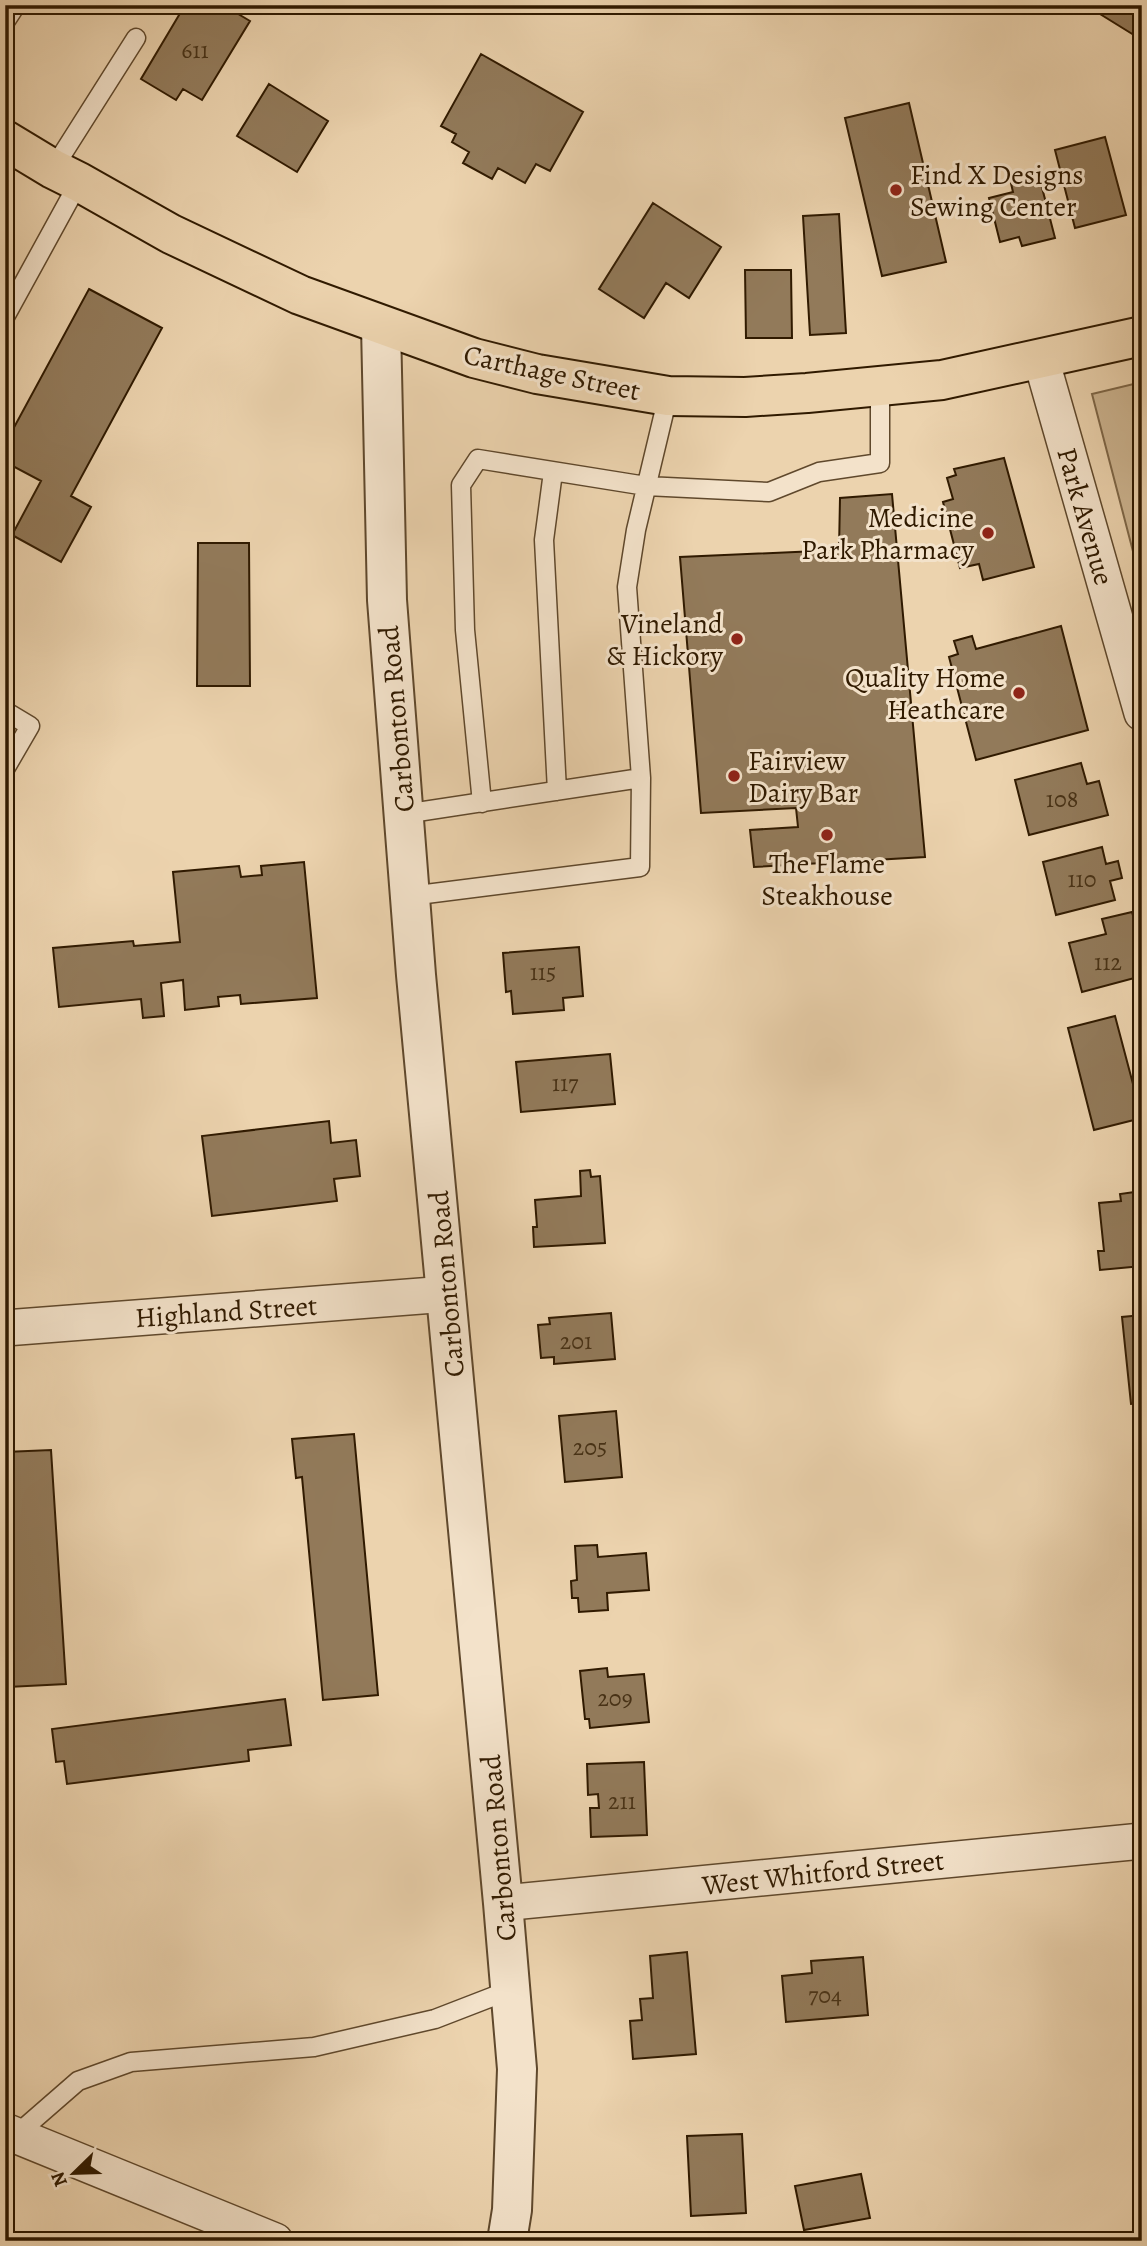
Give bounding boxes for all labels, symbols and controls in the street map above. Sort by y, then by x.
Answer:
house number: 611 [181,34,209,66]
place label: Find X Designs Sewing Center [910,156,1084,226]
marker: Find X Designs Sewing Center [888,182,904,198]
street label: Carthage Street [460,336,644,410]
street label: Park Avenue [1047,443,1123,590]
place label: Medicine Park Pharmacy [801,499,974,569]
marker: Medicine Park Pharmacy [980,525,996,541]
place label: Vineland & Hickory [606,605,724,675]
street label: Carbonton Road [370,623,424,814]
marker: Vineland & Hickory [729,631,745,647]
place label: Quality Home Heathcare [845,659,1005,729]
marker: Quality Home Heathcare [1011,685,1027,701]
place label: Fairview Dairy Bar [748,742,859,812]
marker: Fairview Dairy Bar [726,768,742,784]
house number: 108 [1046,783,1078,815]
marker: The Flame Steakhouse [819,827,835,843]
place label: The Flame Steakhouse [761,845,893,915]
house number: 110 [1067,863,1097,895]
house number: 112 [1094,946,1122,978]
house number: 115 [530,956,556,988]
house number: 117 [552,1067,579,1099]
street label: Carbonton Road [420,1188,474,1379]
street label: Highland Street [134,1287,318,1337]
house number: 201 [560,1325,592,1357]
house number: 205 [573,1431,607,1463]
house number: 209 [597,1682,633,1714]
street label: Carbonton Road [472,1752,526,1943]
house number: 211 [608,1785,636,1817]
street label: West Whitford Street [699,1841,946,1905]
house number: 704 [808,1979,842,2011]
north arrow [38,2138,108,2208]
text: N [45,2168,74,2191]

